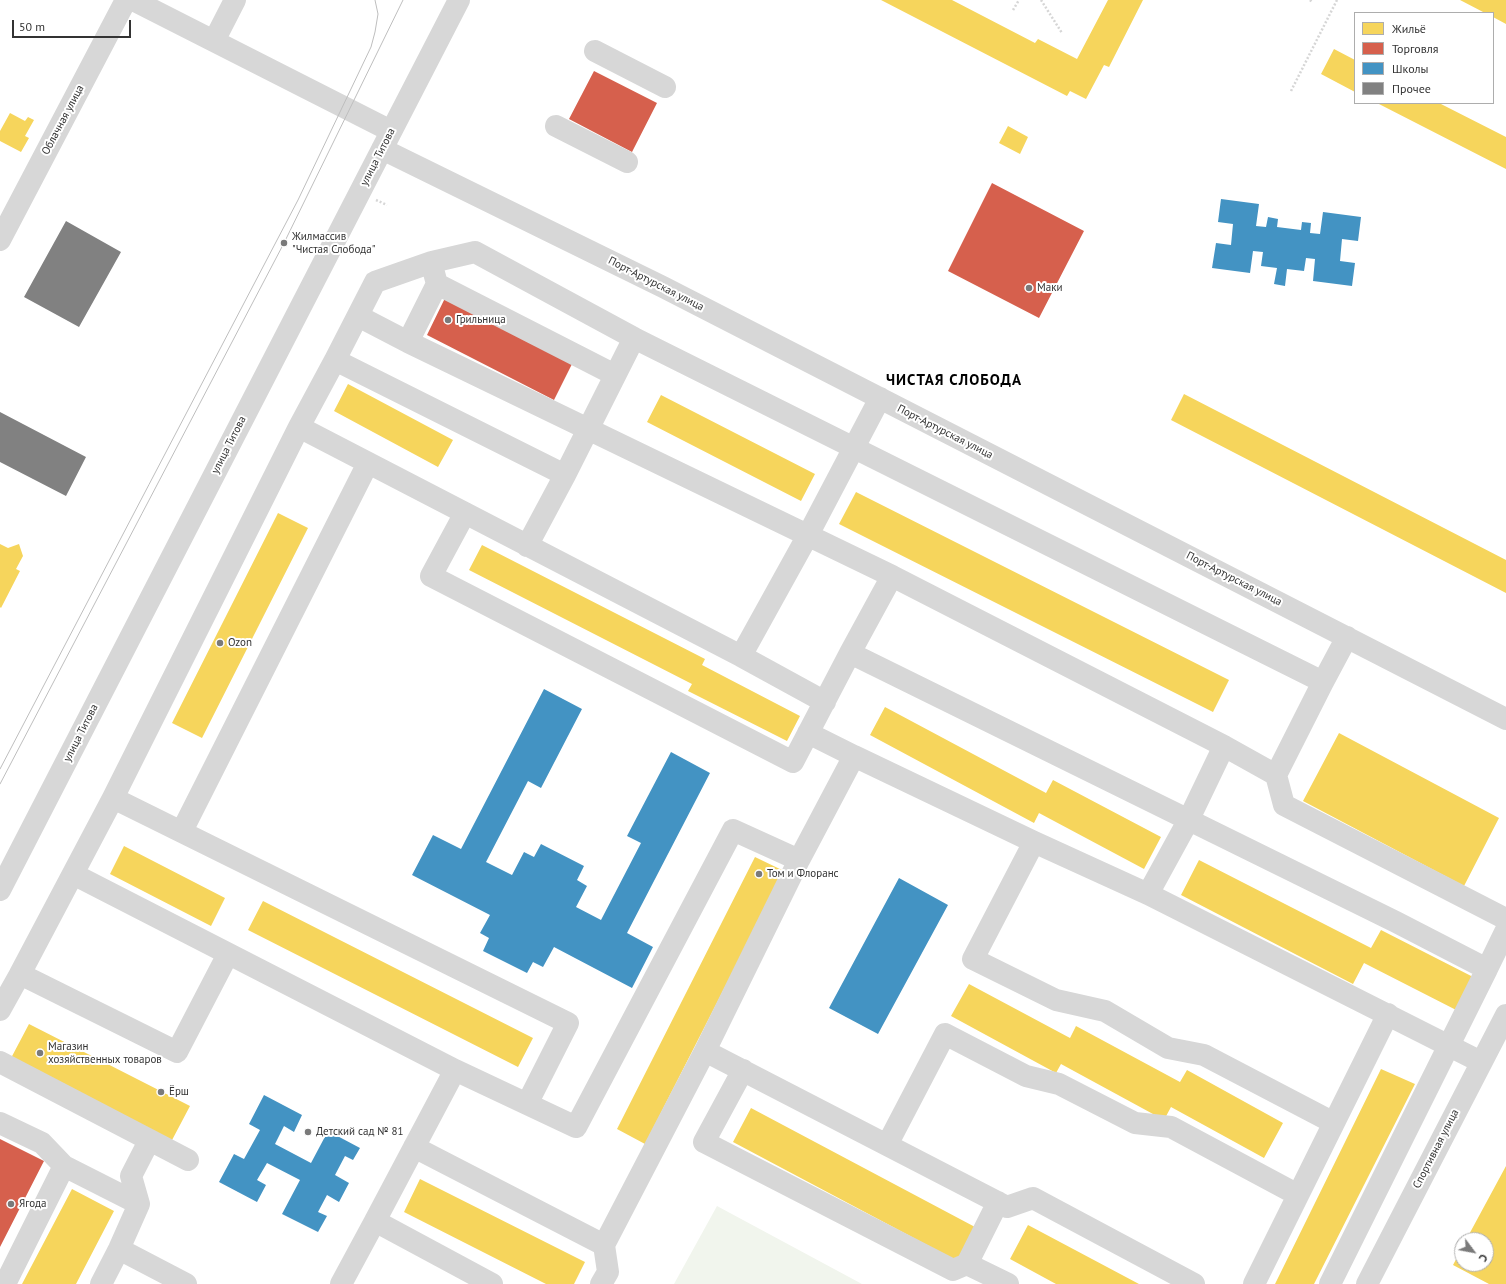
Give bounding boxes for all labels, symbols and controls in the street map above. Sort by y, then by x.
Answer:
scale bar [14,12,133,38]
legend [1354,12,1494,104]
text: 50 m [19,19,45,34]
text: Жильё [1392,21,1426,36]
text: Торговля [1392,41,1438,56]
text: Школы [1392,61,1428,76]
text: Прочее [1392,81,1431,96]
street label: Облачная улица [39,83,87,157]
street label: улица Титова [358,126,398,188]
place label: Жилмассив "Чистая Слобода" [292,230,375,256]
marker: Жилмассив "Чистая Слобода" [279,238,289,248]
street label: Порт-Артурская улица [606,254,706,314]
place label: Маки [1037,281,1062,295]
marker: Маки [1024,283,1034,293]
place label: Грильница [456,313,506,327]
marker: Грильница [443,315,453,325]
district label: ЧИСТАЯ СЛОБОДА [886,372,1022,390]
street label: Порт-Артурская улица [895,402,995,462]
street label: улица Титова [209,414,249,476]
street label: Порт-Артурская улица [1184,549,1284,609]
place label: Ozon [228,636,252,650]
marker: Ozon [215,638,225,648]
street label: улица Титова [61,702,101,764]
place label: Том и Флоранс [767,867,839,881]
marker: Том и Флоранс [754,869,764,879]
place label: Магазин хозяйственных товаров [48,1040,162,1066]
marker: Магазин хозяйственных товаров [35,1048,45,1058]
place label: Ёрш [169,1085,189,1099]
marker: Ёрш [156,1087,166,1097]
street label: Спортивная улица [1410,1107,1462,1191]
place label: Детский сад № 81 [316,1125,404,1139]
marker: Детский сад № 81 [303,1127,313,1137]
place label: Ягода [19,1197,46,1211]
marker: Ягода [6,1199,16,1209]
north arrow [1454,1232,1494,1272]
text: С [1476,1252,1491,1264]

